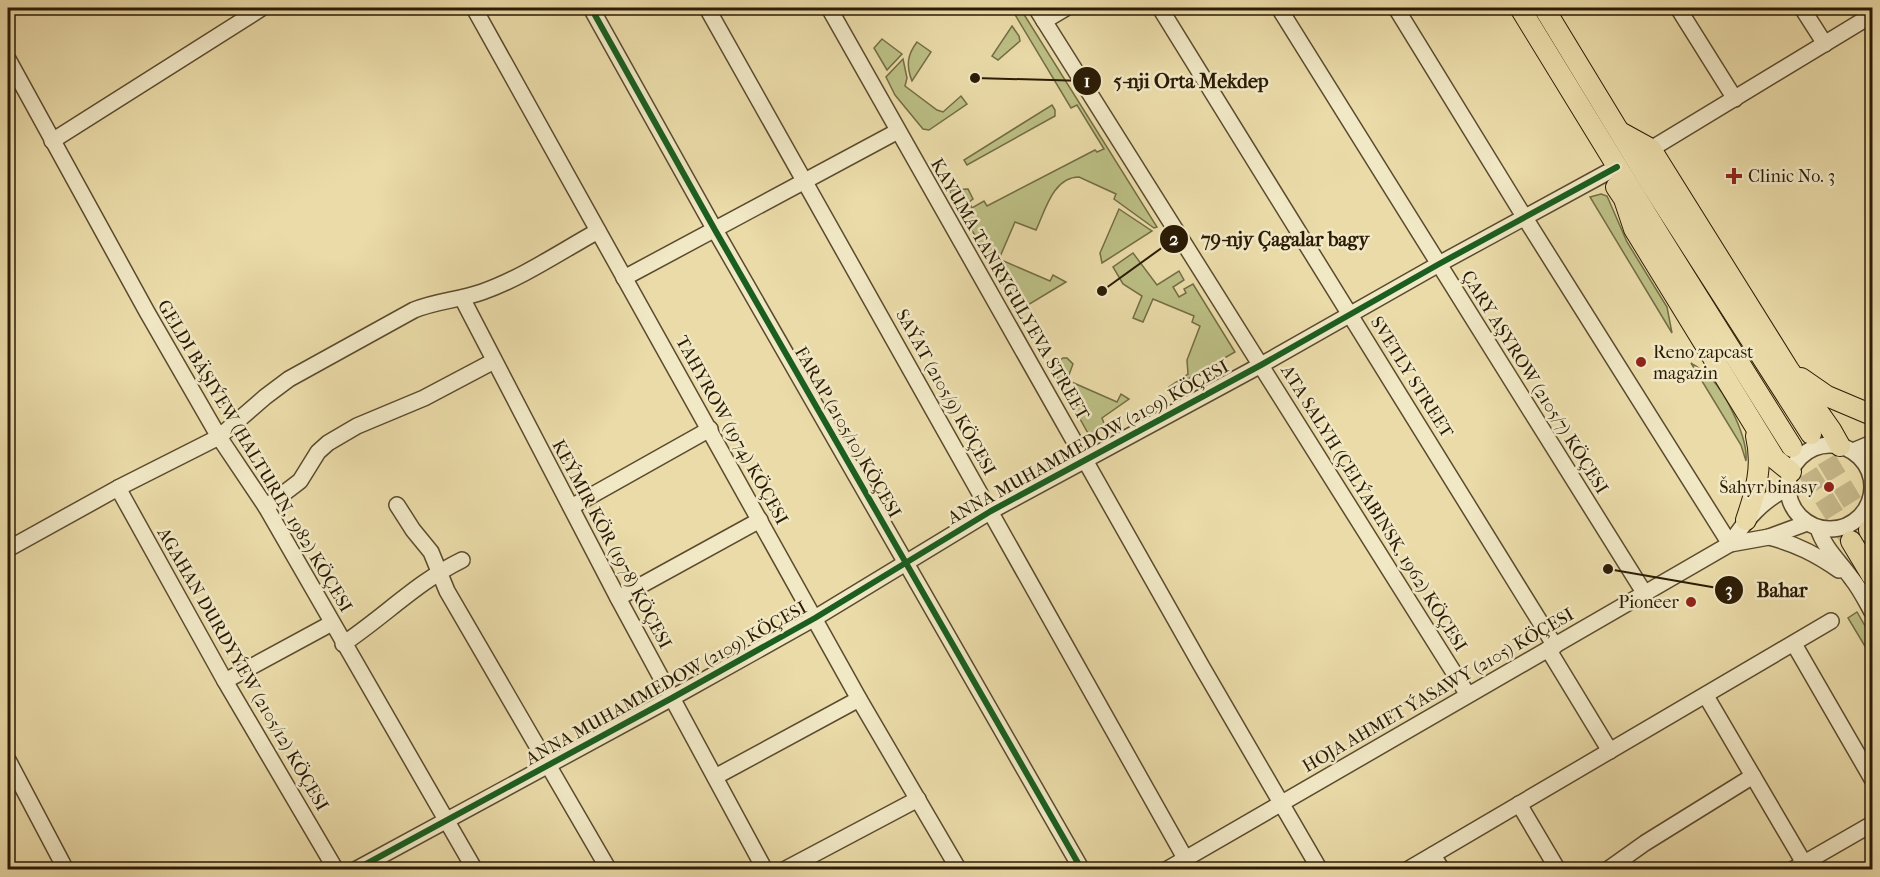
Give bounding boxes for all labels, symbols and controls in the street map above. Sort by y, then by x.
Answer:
callout: 5-nji Orta Mekdep [1072,62,1281,100]
text: 5-nji Orta Mekdep [1113,70,1269,93]
text: 1 [1084,71,1090,92]
street label: KAYUMA TANRYGULYEVA STREET [926,155,1094,425]
place label: Clinic No. 3 [1748,166,1835,187]
marker: Clinic No. 3 [1725,167,1743,185]
callout: 79-njy Çagalar bagy [1159,220,1381,258]
text: 79-njy Çagalar bagy [1200,228,1370,252]
text: 2 [1169,229,1179,250]
street label: ÇARY AŞYROW (2105/7) KÖÇESI [1456,266,1613,498]
street label: GELDI BÄŞIÝEW (HALTURIN, 1982) KÖÇESI [152,296,357,617]
street label: SAÝAT (2105/9) KÖÇESI [890,305,1001,479]
street label: SVETLY STREET [1366,313,1458,442]
street label: TAHYROW (1974) KÖÇESI [670,332,793,529]
street label: FARAP (2105/10) KÖÇESI [789,342,906,522]
place label: Reno zapcast magazin [1653,342,1754,384]
street label: ANNA MUHAMMEDOW (2109) KÖÇESI [943,355,1233,530]
marker: Reno zapcast magazin [1634,355,1648,369]
street label: ATA SALYH (ÇELÝABINSK, 1962) KÖÇESI [1275,360,1472,656]
street label: KEÝMIR KÖR (1978) KÖÇESI [547,436,677,653]
place label: Šahyr binasy [1719,475,1818,498]
marker: Šahyr binasy [1822,480,1836,494]
street label: AGAHAN DURDYÝEW (2105/12) KÖÇESI [151,523,333,815]
callout: Bahar [1714,571,1819,609]
text: Bahar [1756,579,1808,602]
text: 3 [1725,580,1733,601]
place label: Pioneer [1618,592,1679,613]
marker: Pioneer [1684,595,1698,609]
street label: ANNA MUHAMMEDOW (2109) KÖÇESI [521,596,811,771]
street label: HOJA AHMET ÝASAWY (2105) KÖÇESI [1298,603,1578,778]

